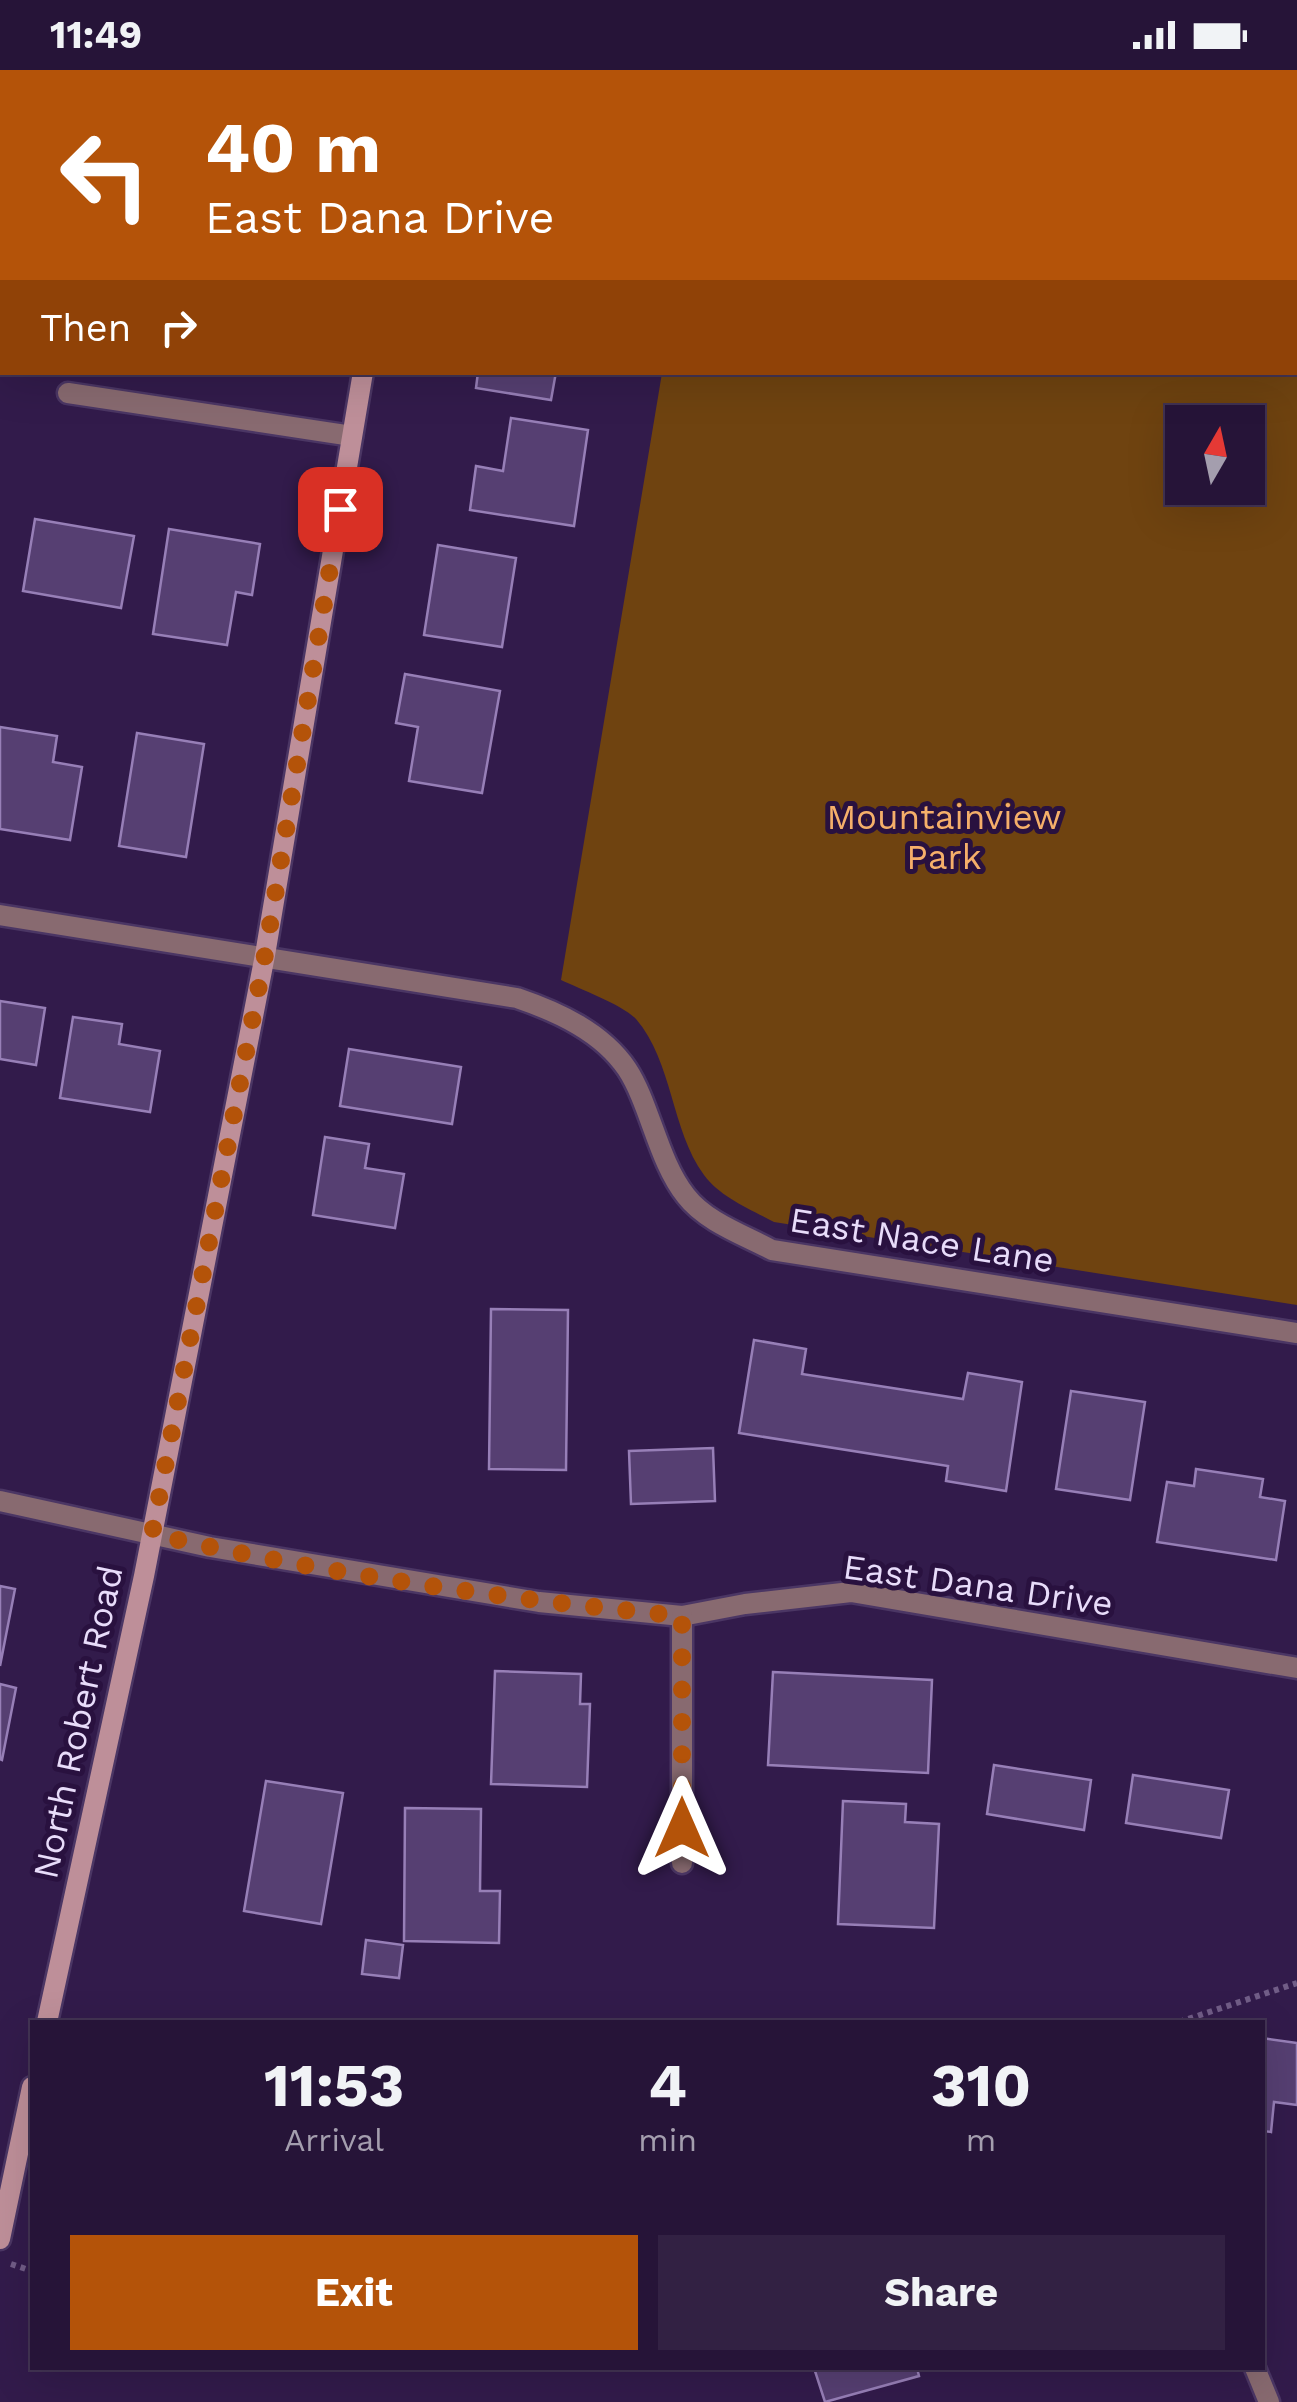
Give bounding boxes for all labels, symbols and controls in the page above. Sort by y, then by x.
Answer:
text: 11:49 [50,13,142,57]
text: 40 m [205,107,381,189]
icon: left [40,110,170,240]
text: East Dana Drive [205,191,555,244]
icon: right [151,300,206,355]
text: Then [40,306,131,350]
north arrow [1165,405,1265,505]
map controls [1165,405,1265,505]
pin [298,467,383,552]
icon: arrive [313,482,368,537]
park label: Mountainview Park [826,796,1062,878]
street label: East Nace Lane [787,1198,1057,1282]
street label: East Dana Drive [840,1545,1116,1625]
street label: North Robert Road [24,1562,132,1882]
position arrow [630,1776,734,1880]
text: 11:53 [264,2050,404,2121]
text: 4 [648,2050,687,2121]
text: 310 [931,2050,1031,2121]
text: Arrival [284,2121,384,2159]
text: min [638,2121,697,2159]
text: m [966,2121,996,2159]
button: Exit [70,2235,638,2350]
button: Share [658,2235,1225,2350]

